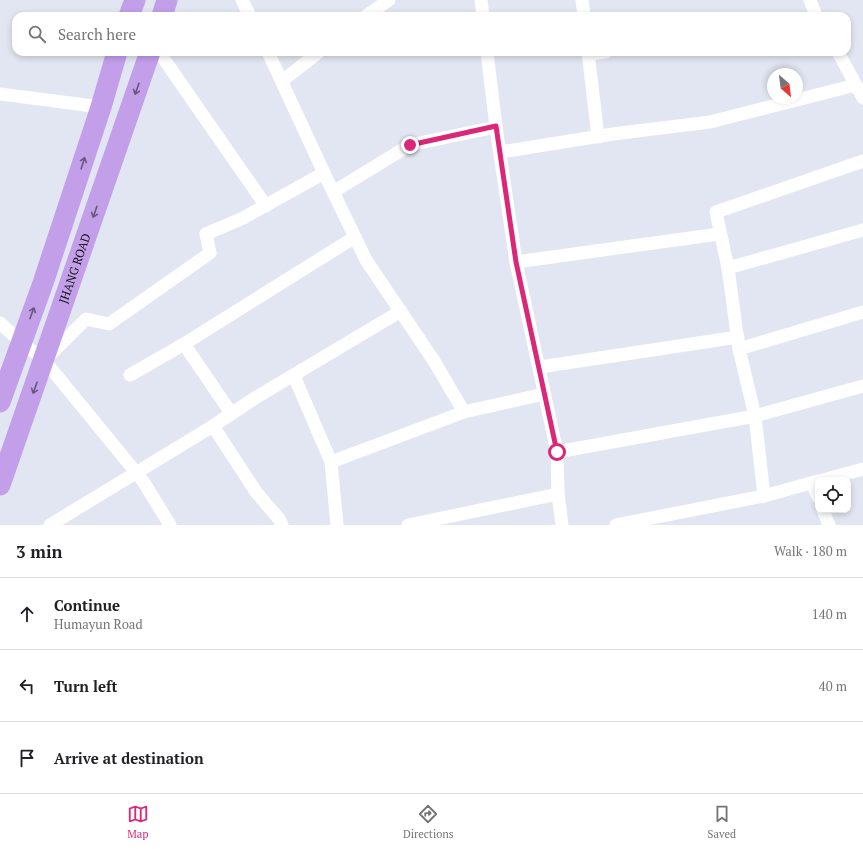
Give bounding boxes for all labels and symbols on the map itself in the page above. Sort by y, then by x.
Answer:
north arrow [767,68,803,104]
one-way arrow [133,82,141,94]
route end [401,136,419,154]
one-way arrow [80,157,87,170]
one-way arrow [90,205,98,217]
street label: JHANG ROAD [55,231,94,306]
one-way arrow [29,307,37,319]
one-way arrow [30,381,38,393]
route start [548,443,566,461]

